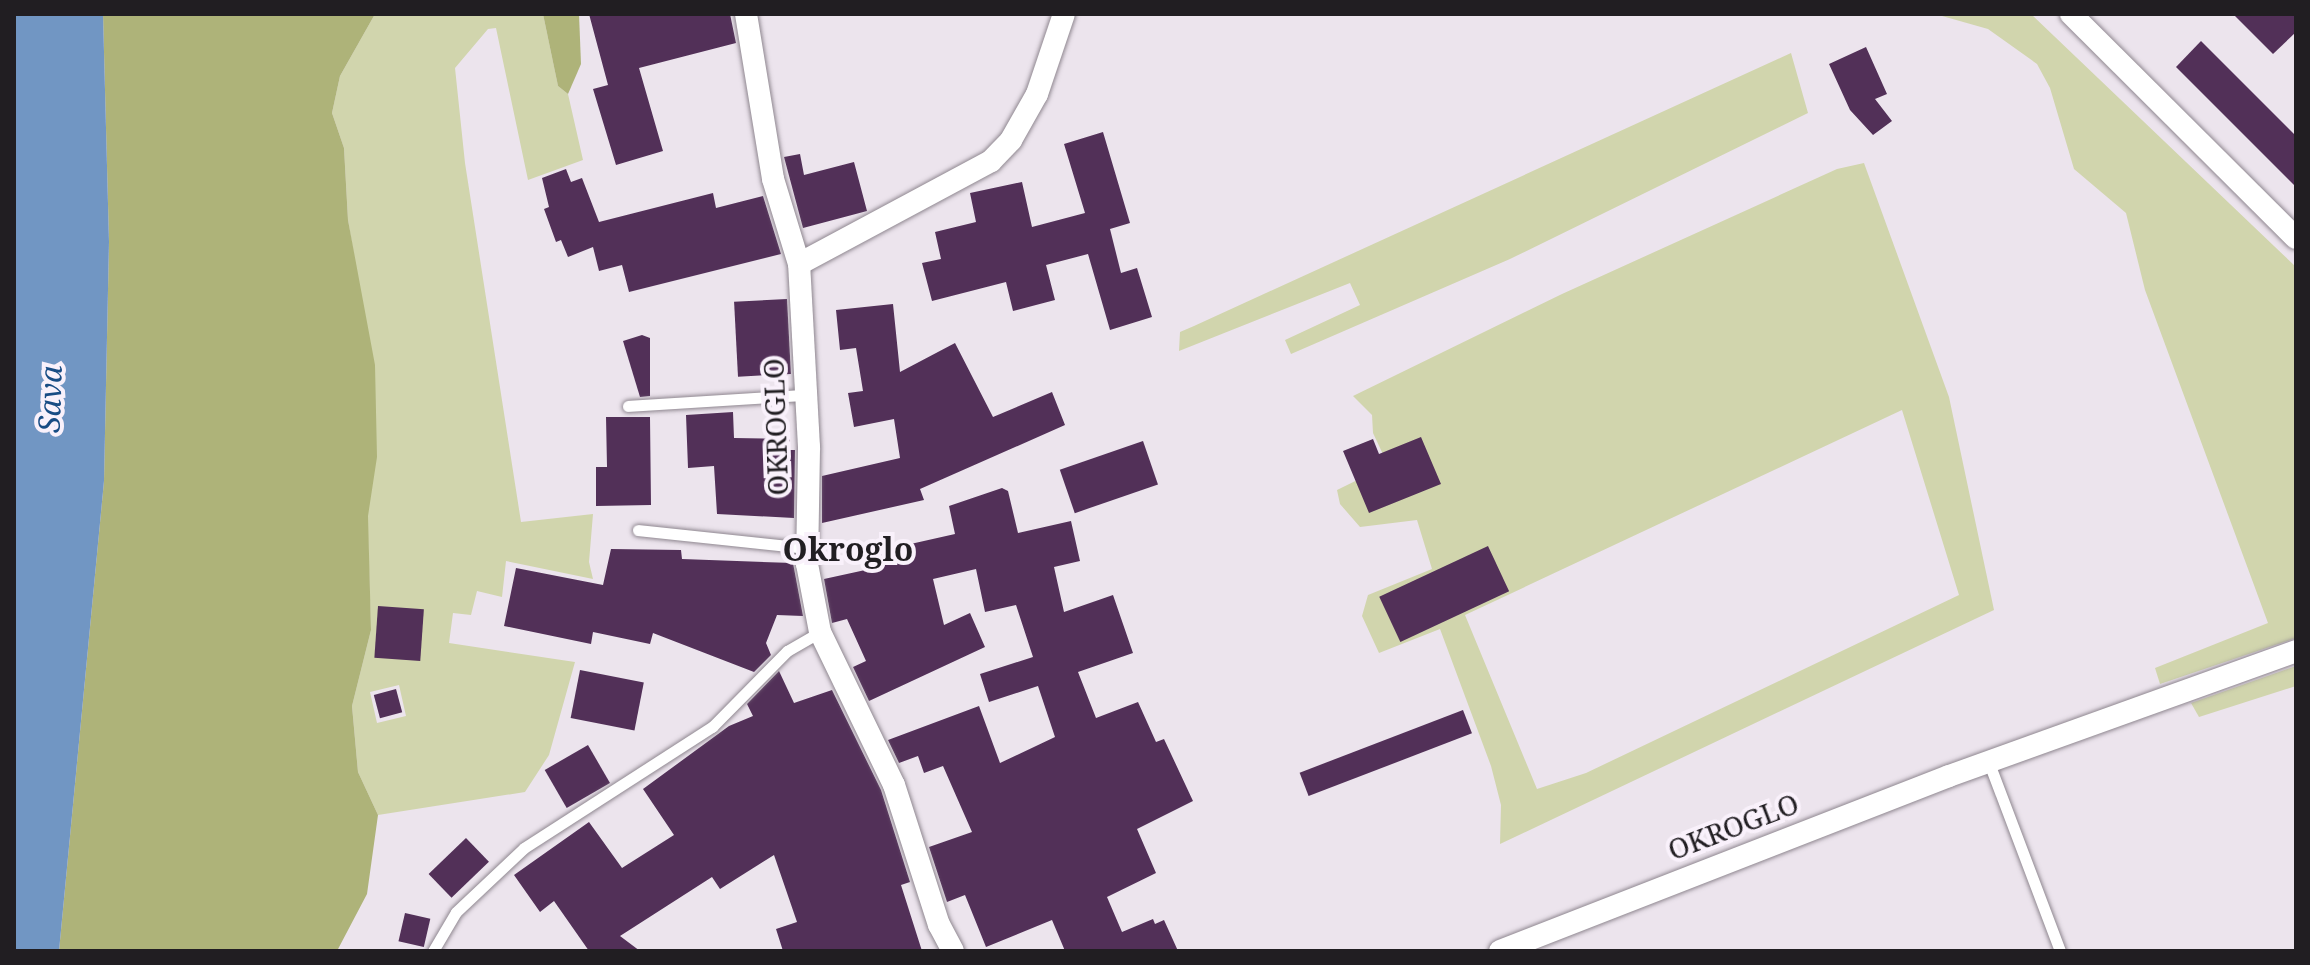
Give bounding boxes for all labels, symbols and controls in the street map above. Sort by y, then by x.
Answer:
street label: OKROGLO [756,358,794,496]
water label: Sava [31,365,69,433]
district label: Okroglo [783,530,913,568]
street label: OKROGLO [1663,786,1803,866]

